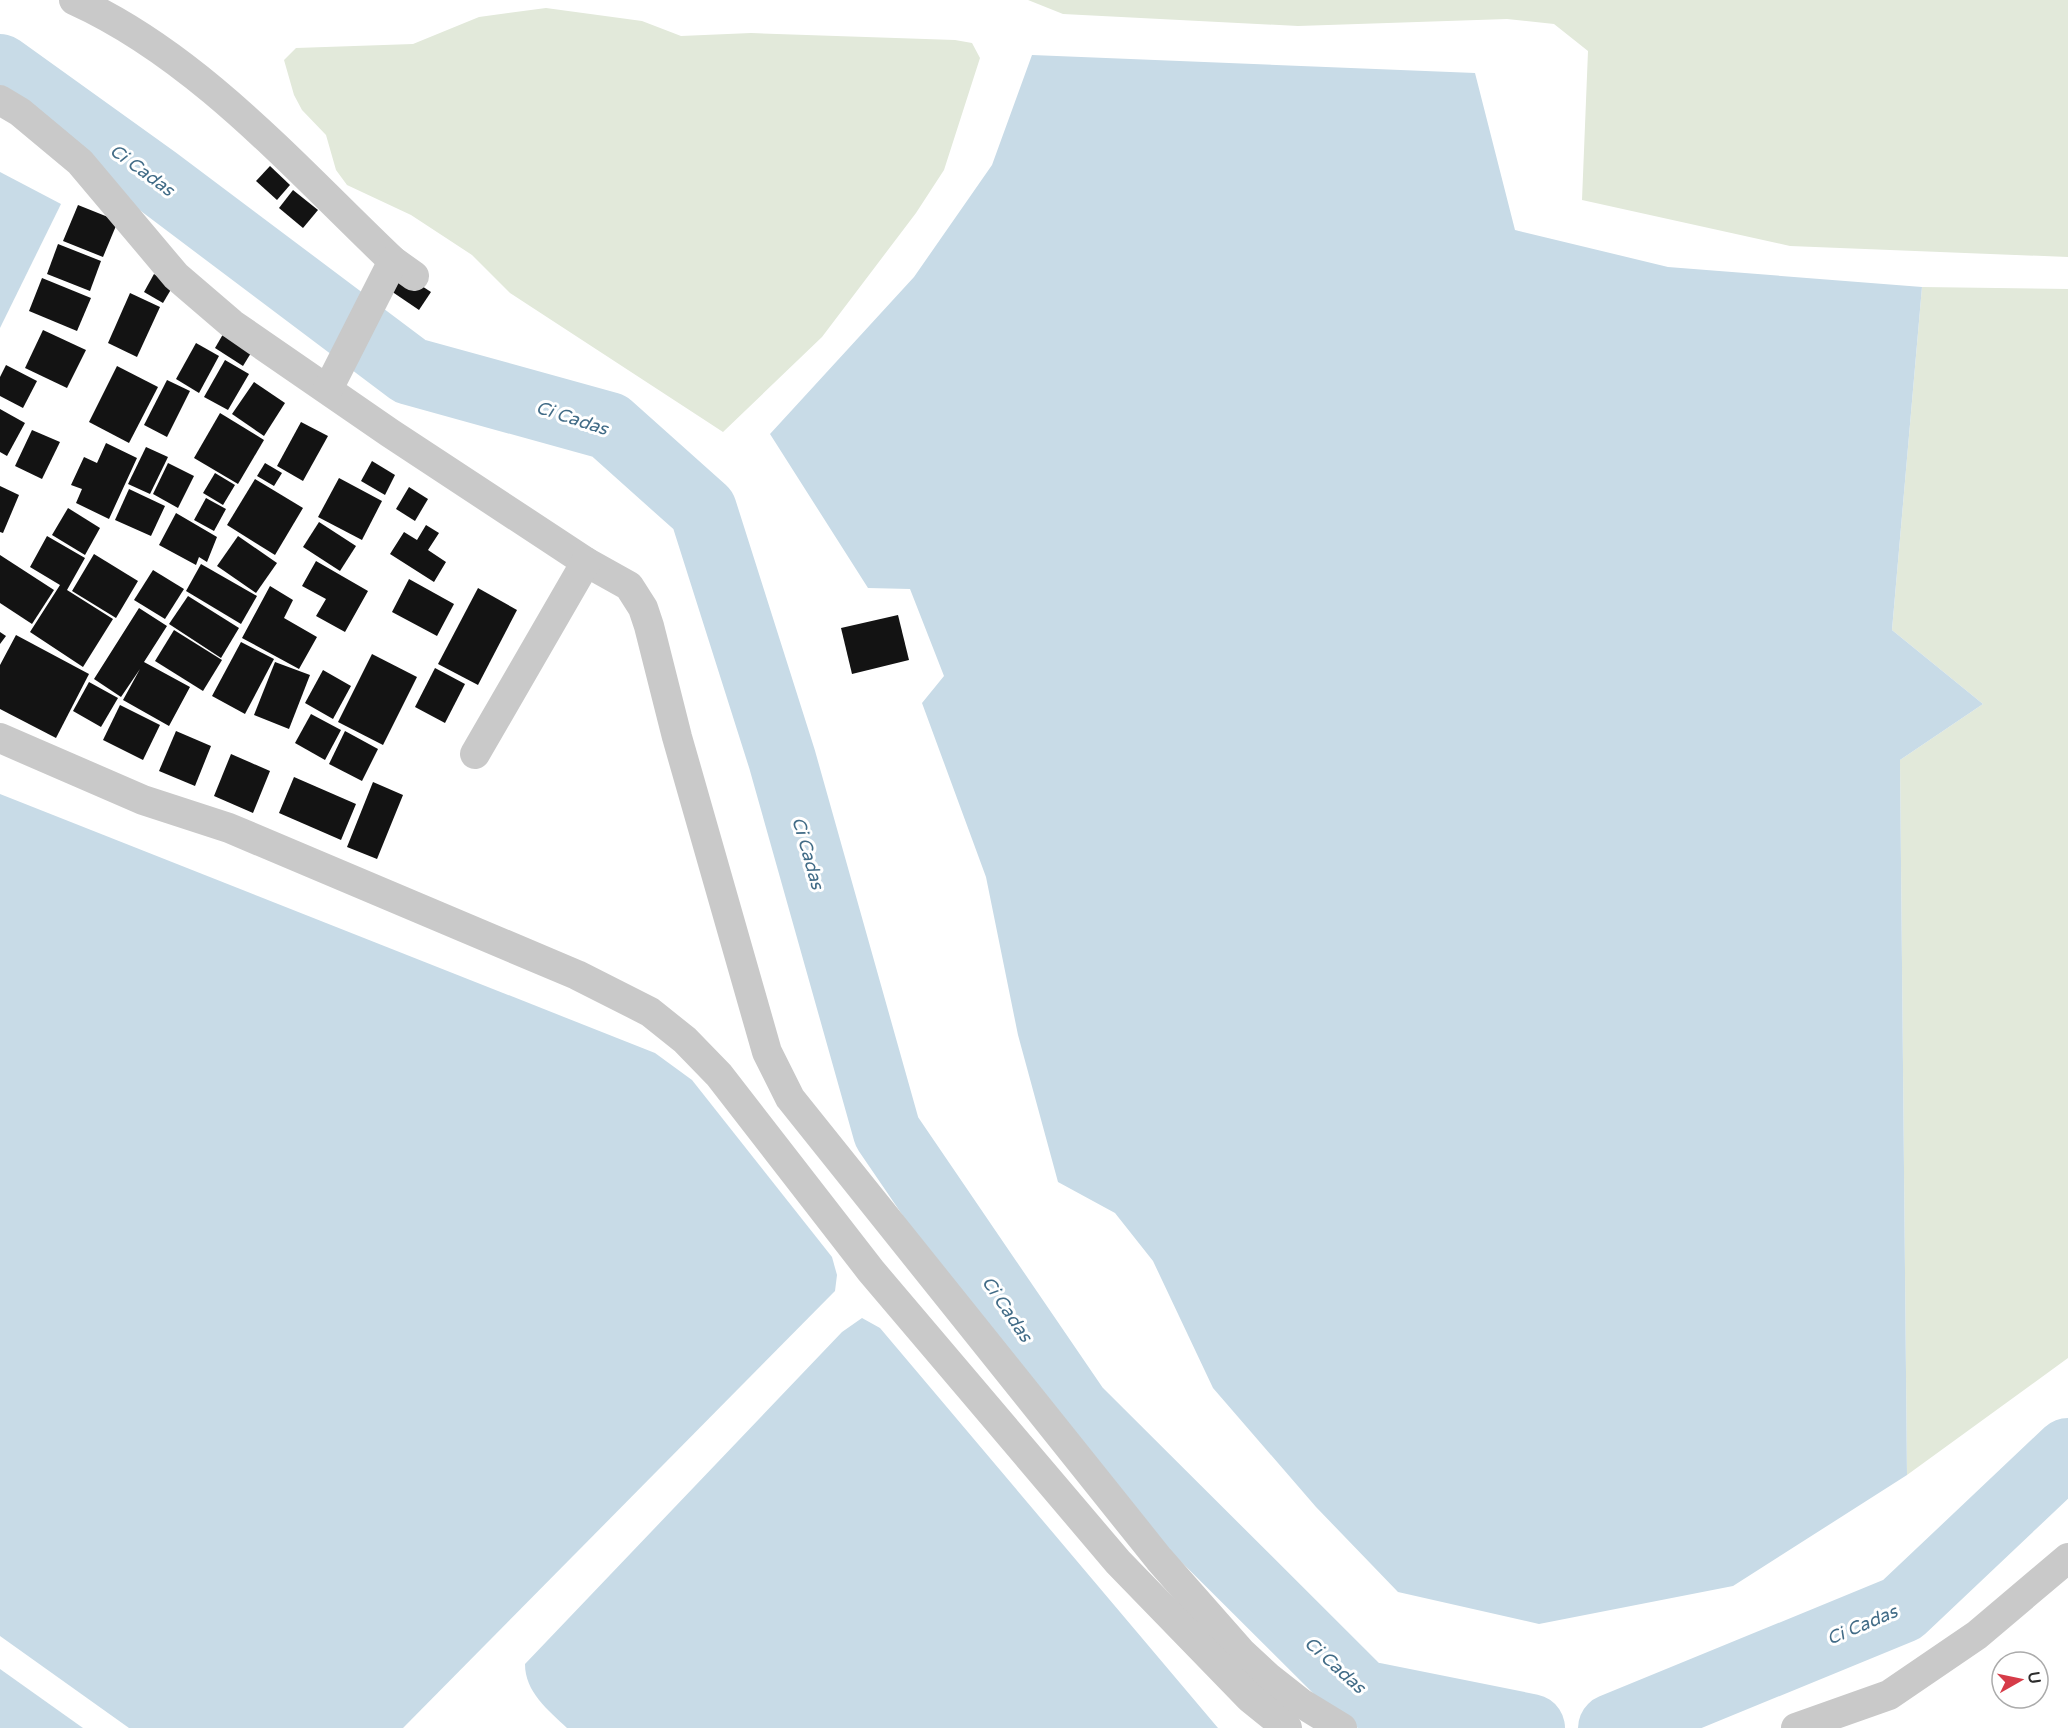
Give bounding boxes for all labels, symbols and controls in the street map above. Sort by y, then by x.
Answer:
water label: Ci Cadas [105,139,180,202]
water label: Ci Cadas [533,396,612,440]
water label: Ci Cadas [787,814,829,893]
water label: Ci Cadas [977,1272,1038,1347]
water label: Ci Cadas [1823,1600,1902,1650]
water label: Ci Cadas [1300,1632,1371,1699]
north arrow [1990,1650,2050,1710]
text: U [2023,1670,2045,1685]

